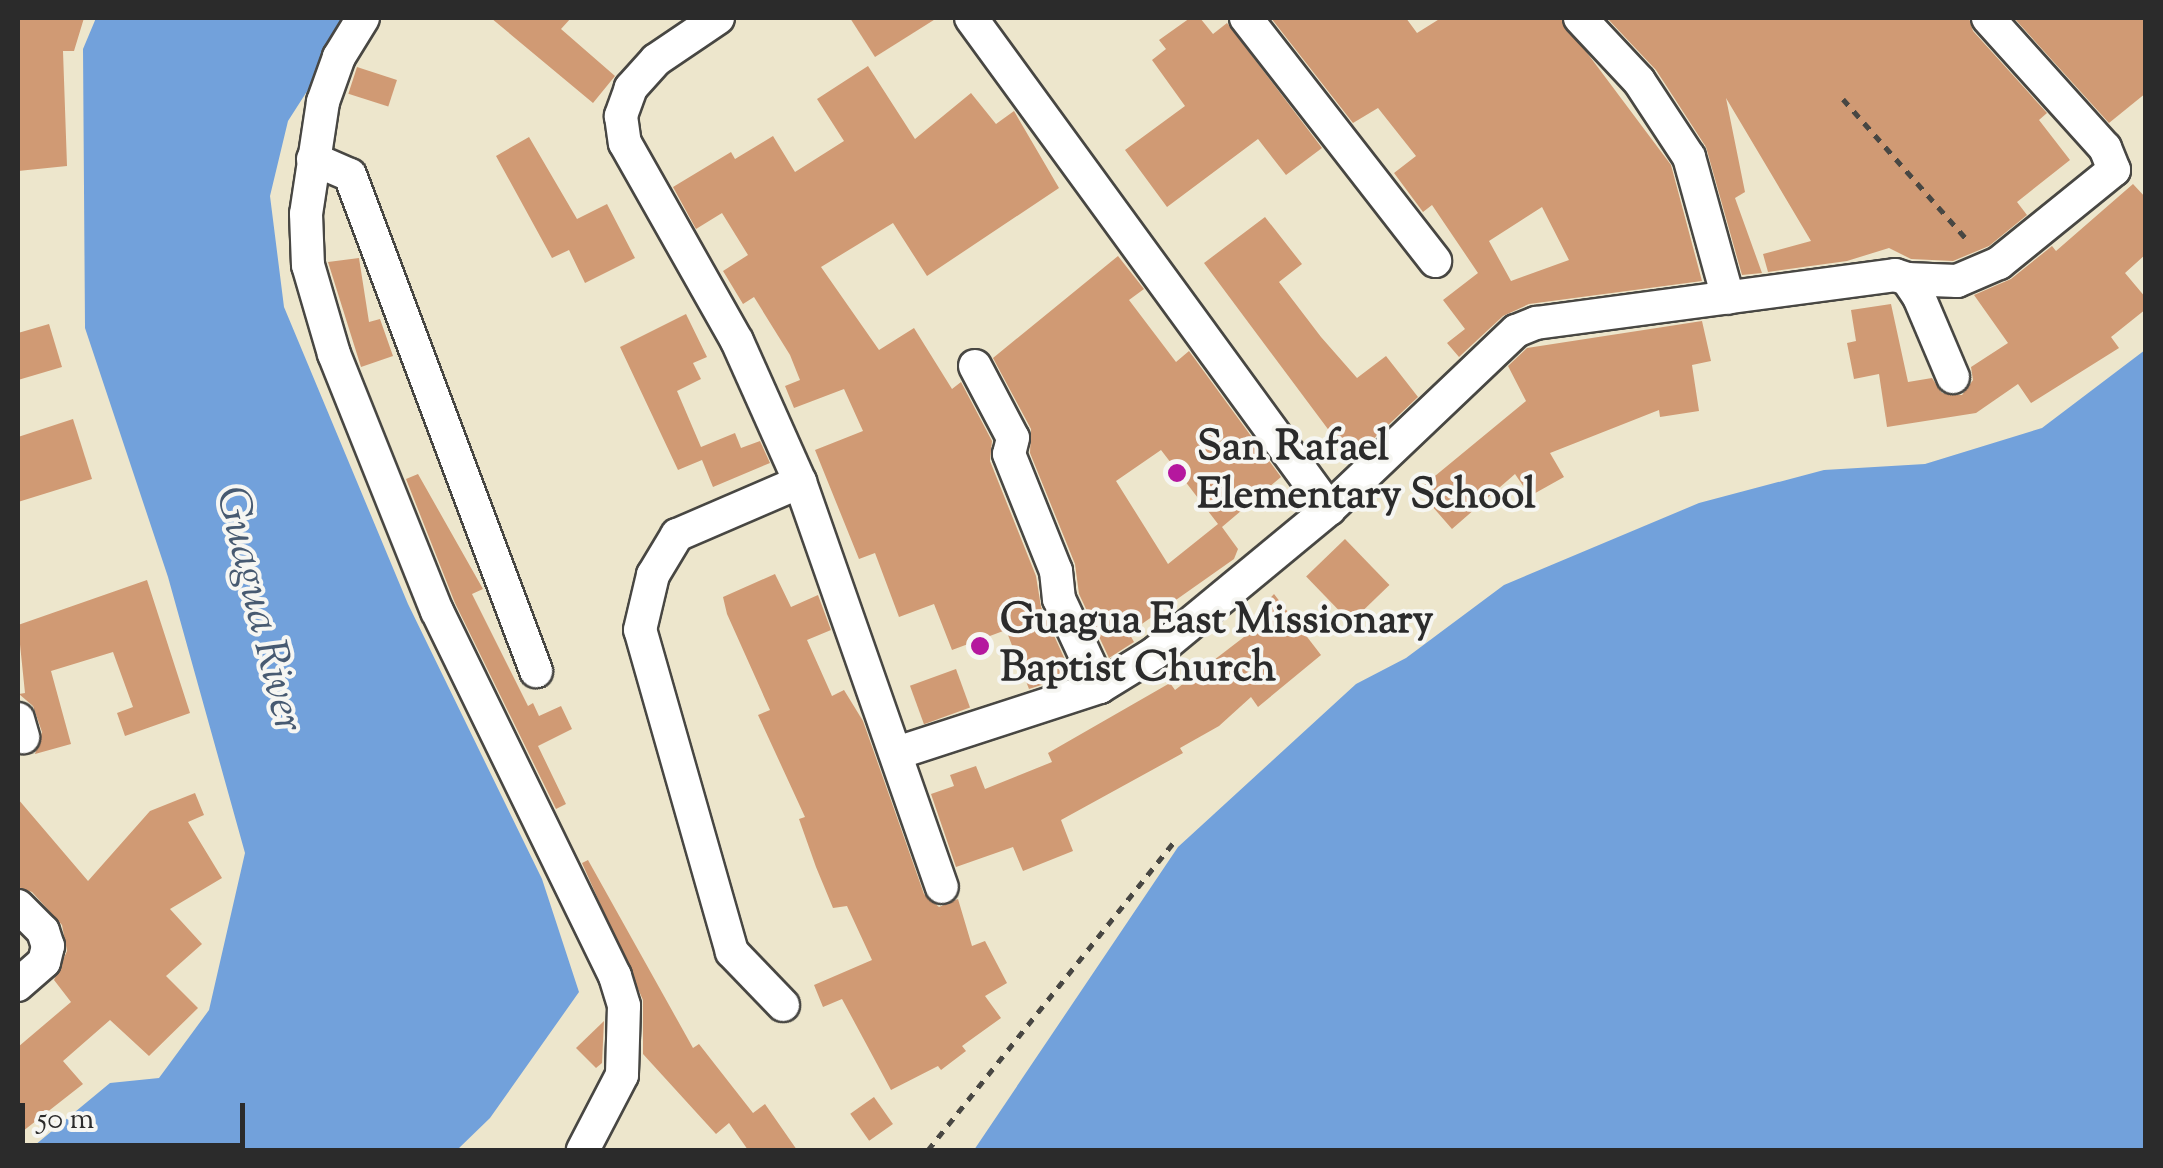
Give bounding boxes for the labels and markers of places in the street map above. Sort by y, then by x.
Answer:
place label: San Rafael Elementary School [1197,424,1536,522]
marker: San Rafael Elementary School [1166,462,1188,484]
place label: Guagua East Missionary Baptist Church [1000,597,1433,696]
marker: Guagua East Missionary Baptist Church [969,635,991,657]

